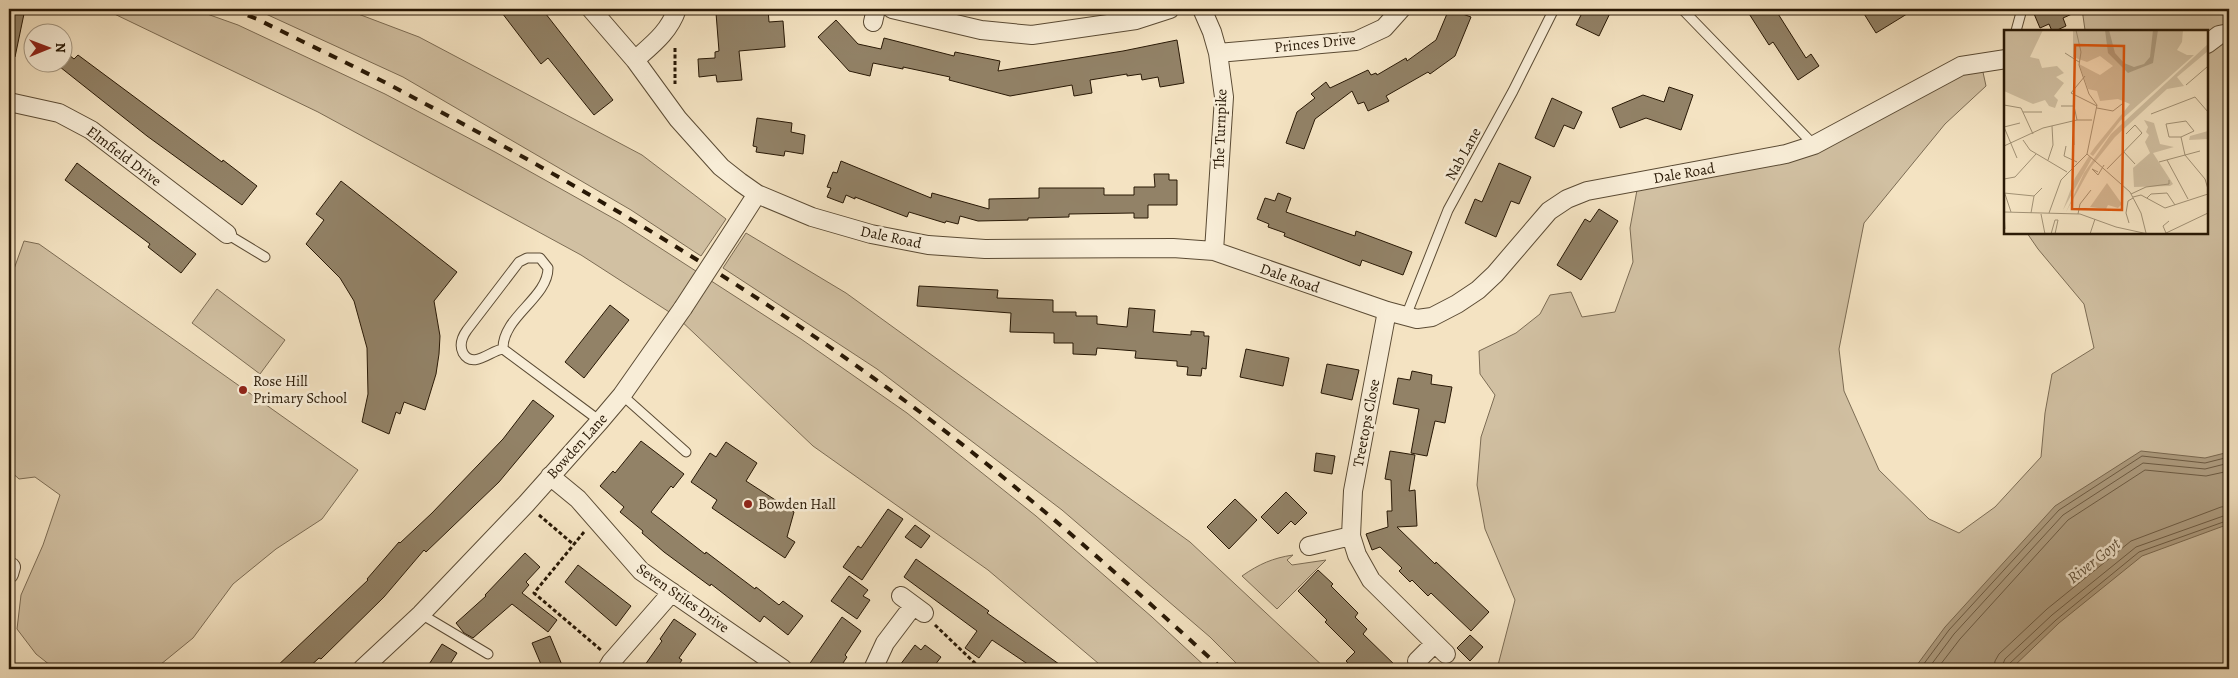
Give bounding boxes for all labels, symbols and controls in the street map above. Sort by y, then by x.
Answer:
north arrow [22,22,72,72]
street label: Princes Drive [1273,29,1357,57]
inset map [2004,30,2208,234]
text: N [51,43,70,53]
street label: The Turnpike [1209,88,1231,170]
street label: Elmfield Drive [82,121,166,191]
street label: Nab Lane [1440,124,1486,184]
street label: Dale Road [1652,158,1717,188]
street label: Dale Road [859,221,924,253]
street label: Dale Road [1257,258,1324,298]
place label: Rose Hill Primary School [253,371,347,408]
street label: Treetops Close [1348,377,1384,469]
marker: Rose Hill Primary School [237,384,249,396]
street label: Bowden Lane [542,409,612,483]
place label: Bowden Hall [758,494,836,514]
marker: Bowden Hall [742,498,754,510]
water label: River Goyt [2063,532,2126,589]
street label: Seven Stiles Drive [633,559,734,638]

